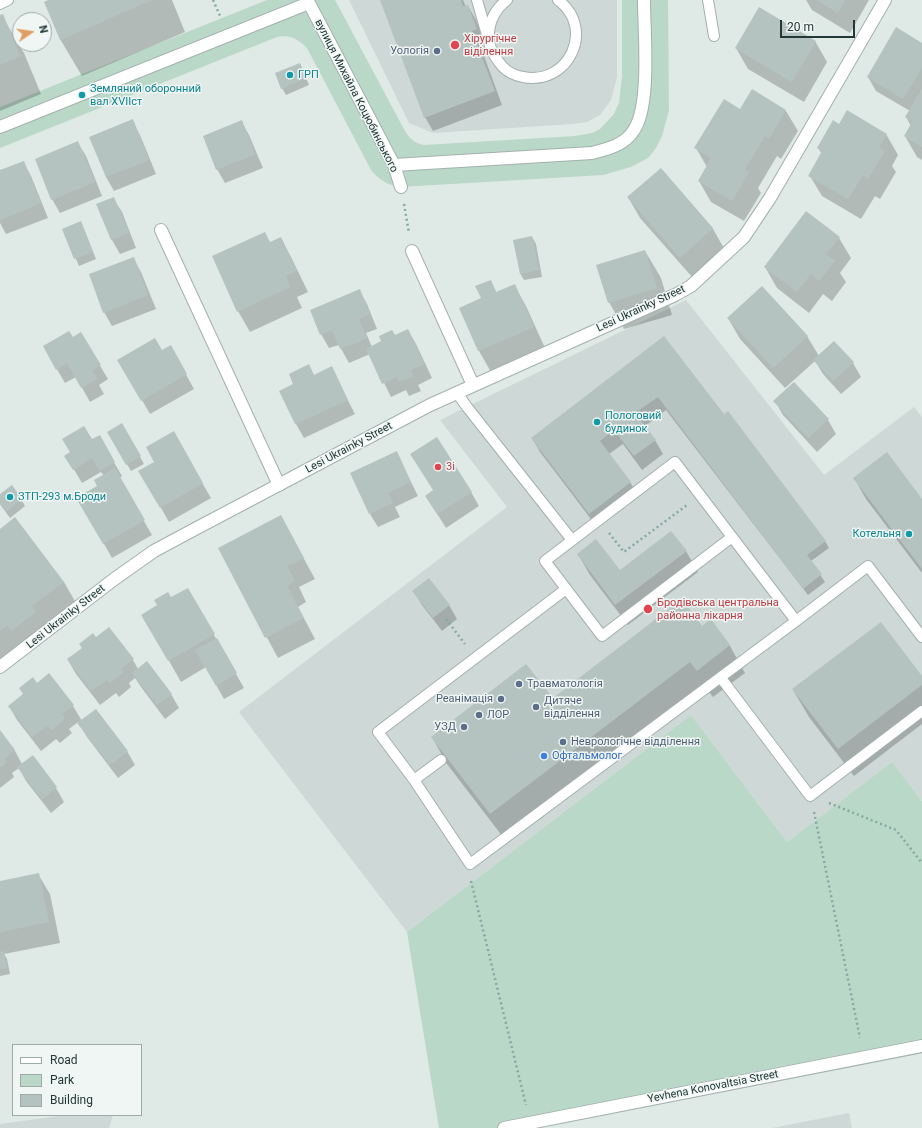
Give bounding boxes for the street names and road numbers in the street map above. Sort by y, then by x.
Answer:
street label: вулиця Михайла Коцюбинського [312,17,400,175]
street label: Lesi Ukrainky Street [595,283,687,335]
street label: Lesi Ukrainky Street [303,420,395,476]
street label: Lesi Ukrainky Street [24,582,108,652]
street label: Yevhena Konovaltsia Street [647,1068,779,1106]

